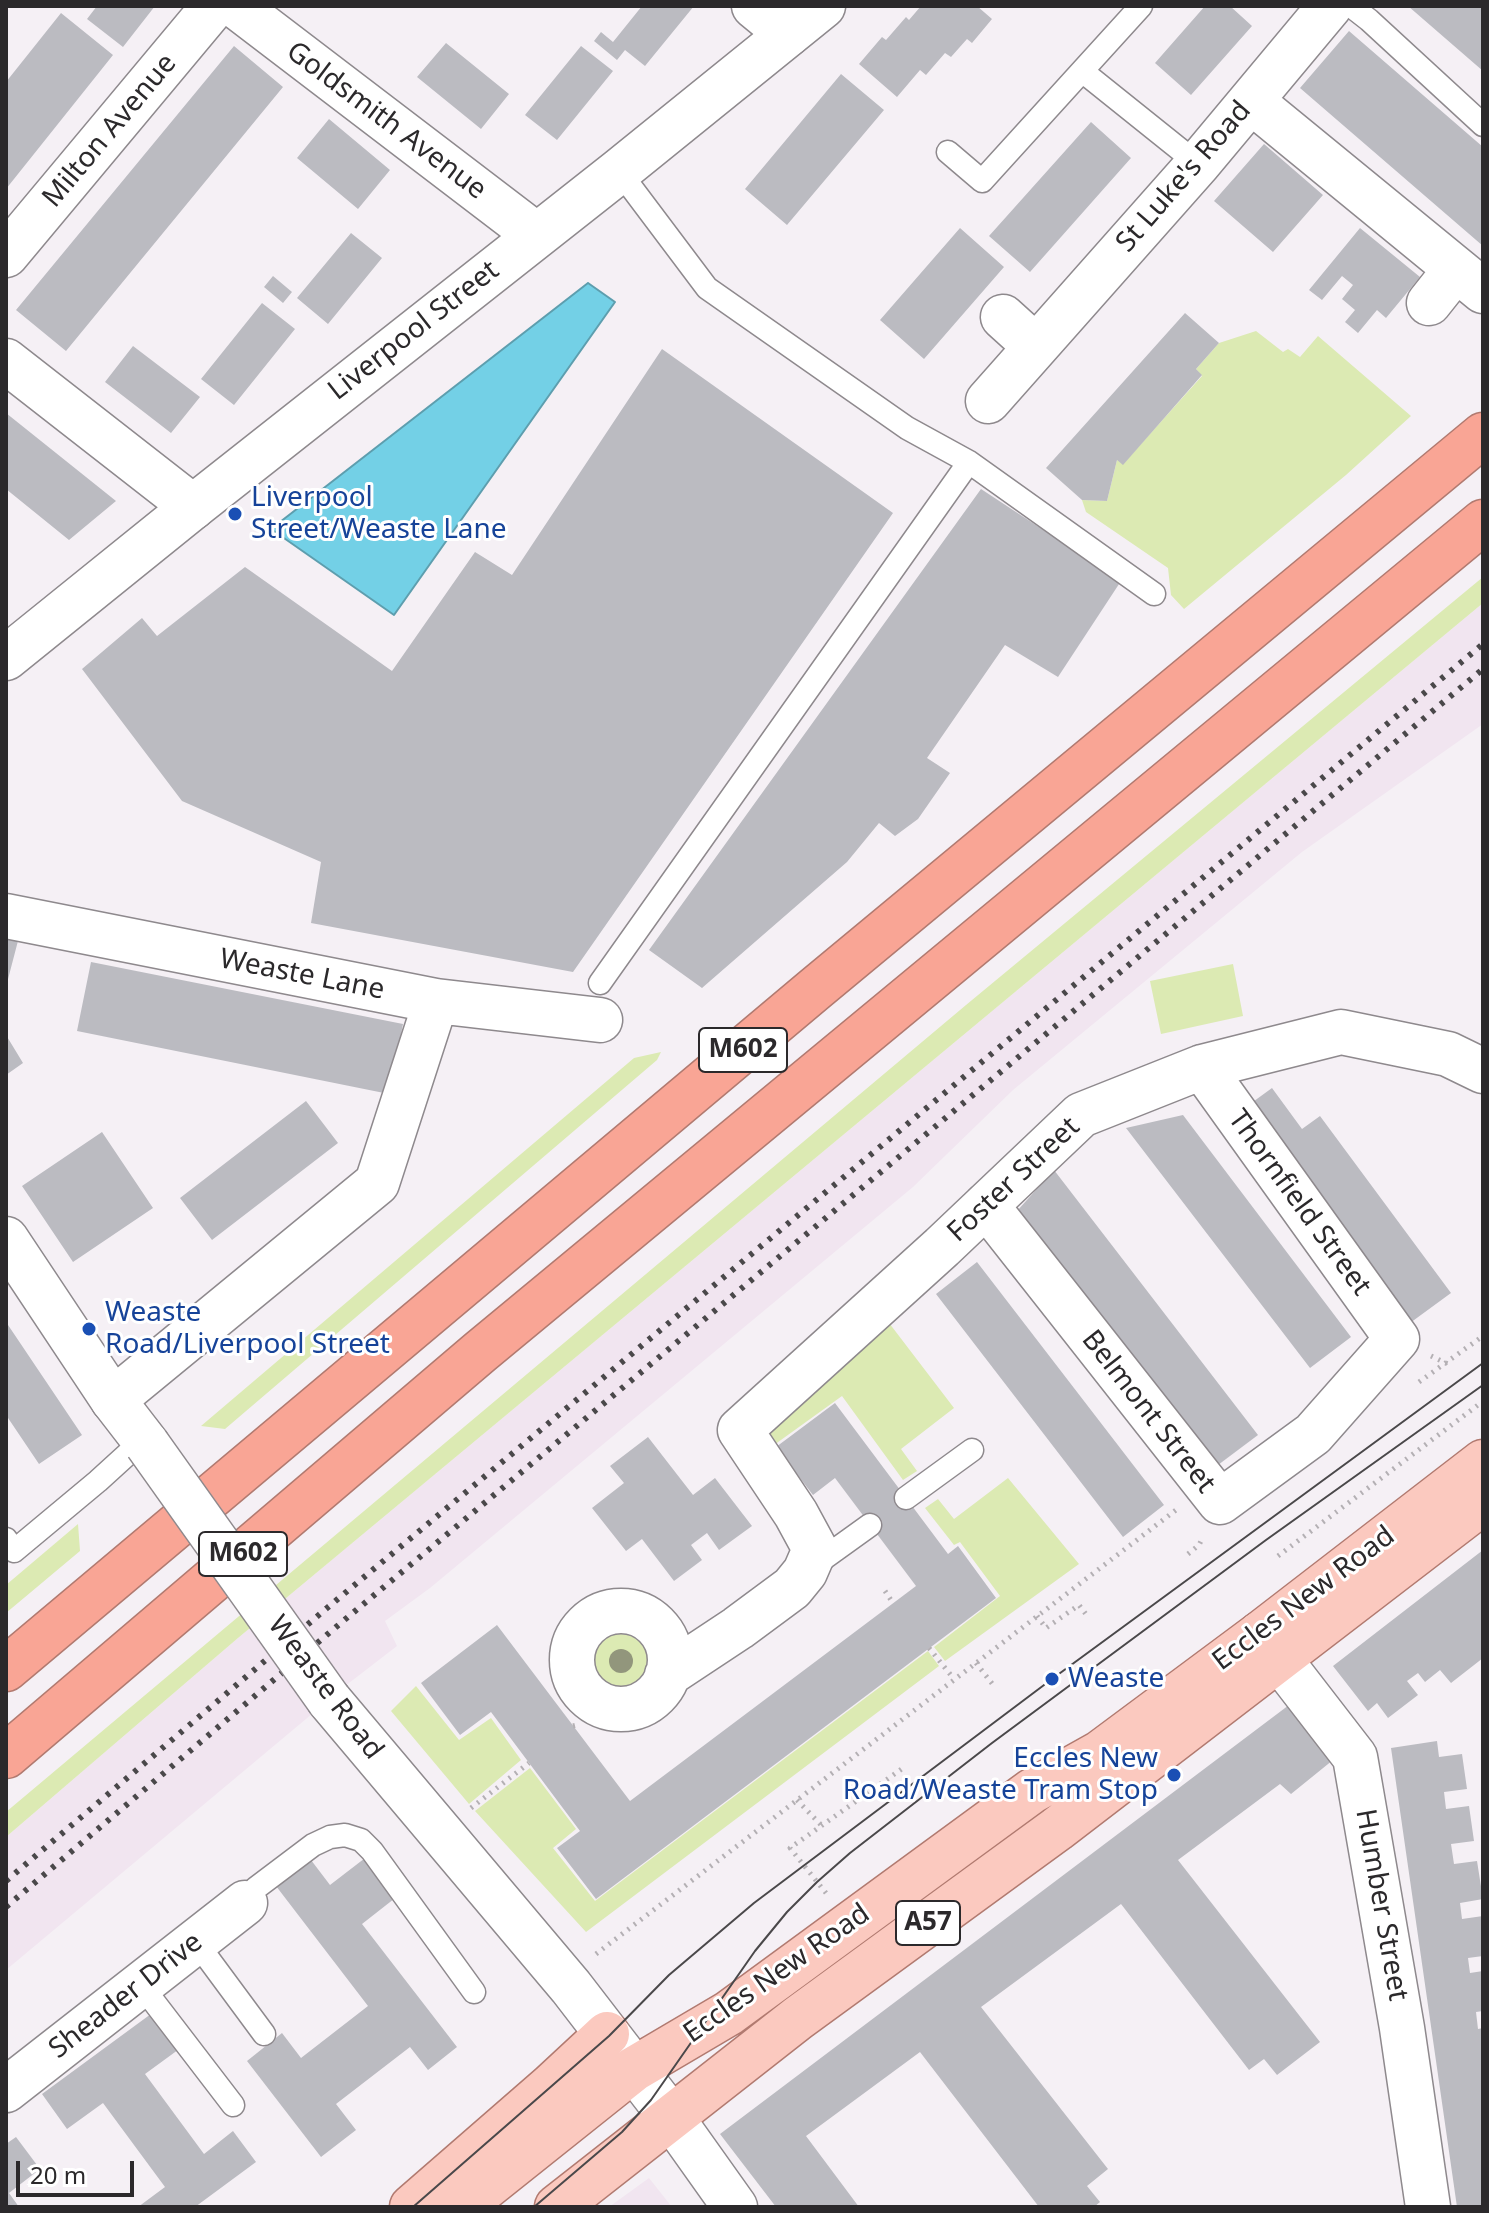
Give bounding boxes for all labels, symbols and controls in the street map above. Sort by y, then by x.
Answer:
street label: Goldsmith Avenue [279,35,493,207]
street label: Milton Avenue [36,48,184,214]
street label: St Luke's Road [1109,95,1259,259]
street label: Liverpool Street [322,254,506,408]
place label: Liverpool Street/Weaste Lane [251,481,507,547]
marker: Liverpool Street/Weaste Lane [226,505,244,523]
street label: Weaste Lane [217,943,387,1007]
road number: M602 [699,1028,787,1072]
street label: Thornfield Street [1220,1104,1378,1302]
street label: Foster Street [941,1110,1087,1250]
place label: Weaste Road/Liverpool Street [105,1296,390,1362]
marker: Weaste Road/Liverpool Street [80,1320,98,1338]
street label: Belmont Street [1074,1324,1222,1500]
street label: Eccles New Road [1206,1520,1402,1678]
road number: M602 [199,1532,287,1576]
street label: Weaste Road [260,1610,390,1766]
place label: Weaste [1068,1662,1164,1696]
marker: Weaste [1043,1670,1061,1688]
place label: Eccles New Road/Weaste Tram Stop [843,1742,1158,1808]
marker: Eccles New Road/Weaste Tram Stop [1165,1766,1183,1784]
street label: Humber Street [1348,1806,1414,2004]
street label: Eccles New Road [678,1897,876,2051]
road number: A57 [896,1901,960,1945]
street label: Sheader Drive [43,1926,209,2066]
scale bar [20,2145,138,2195]
text: 20 m [30,2158,86,2191]

